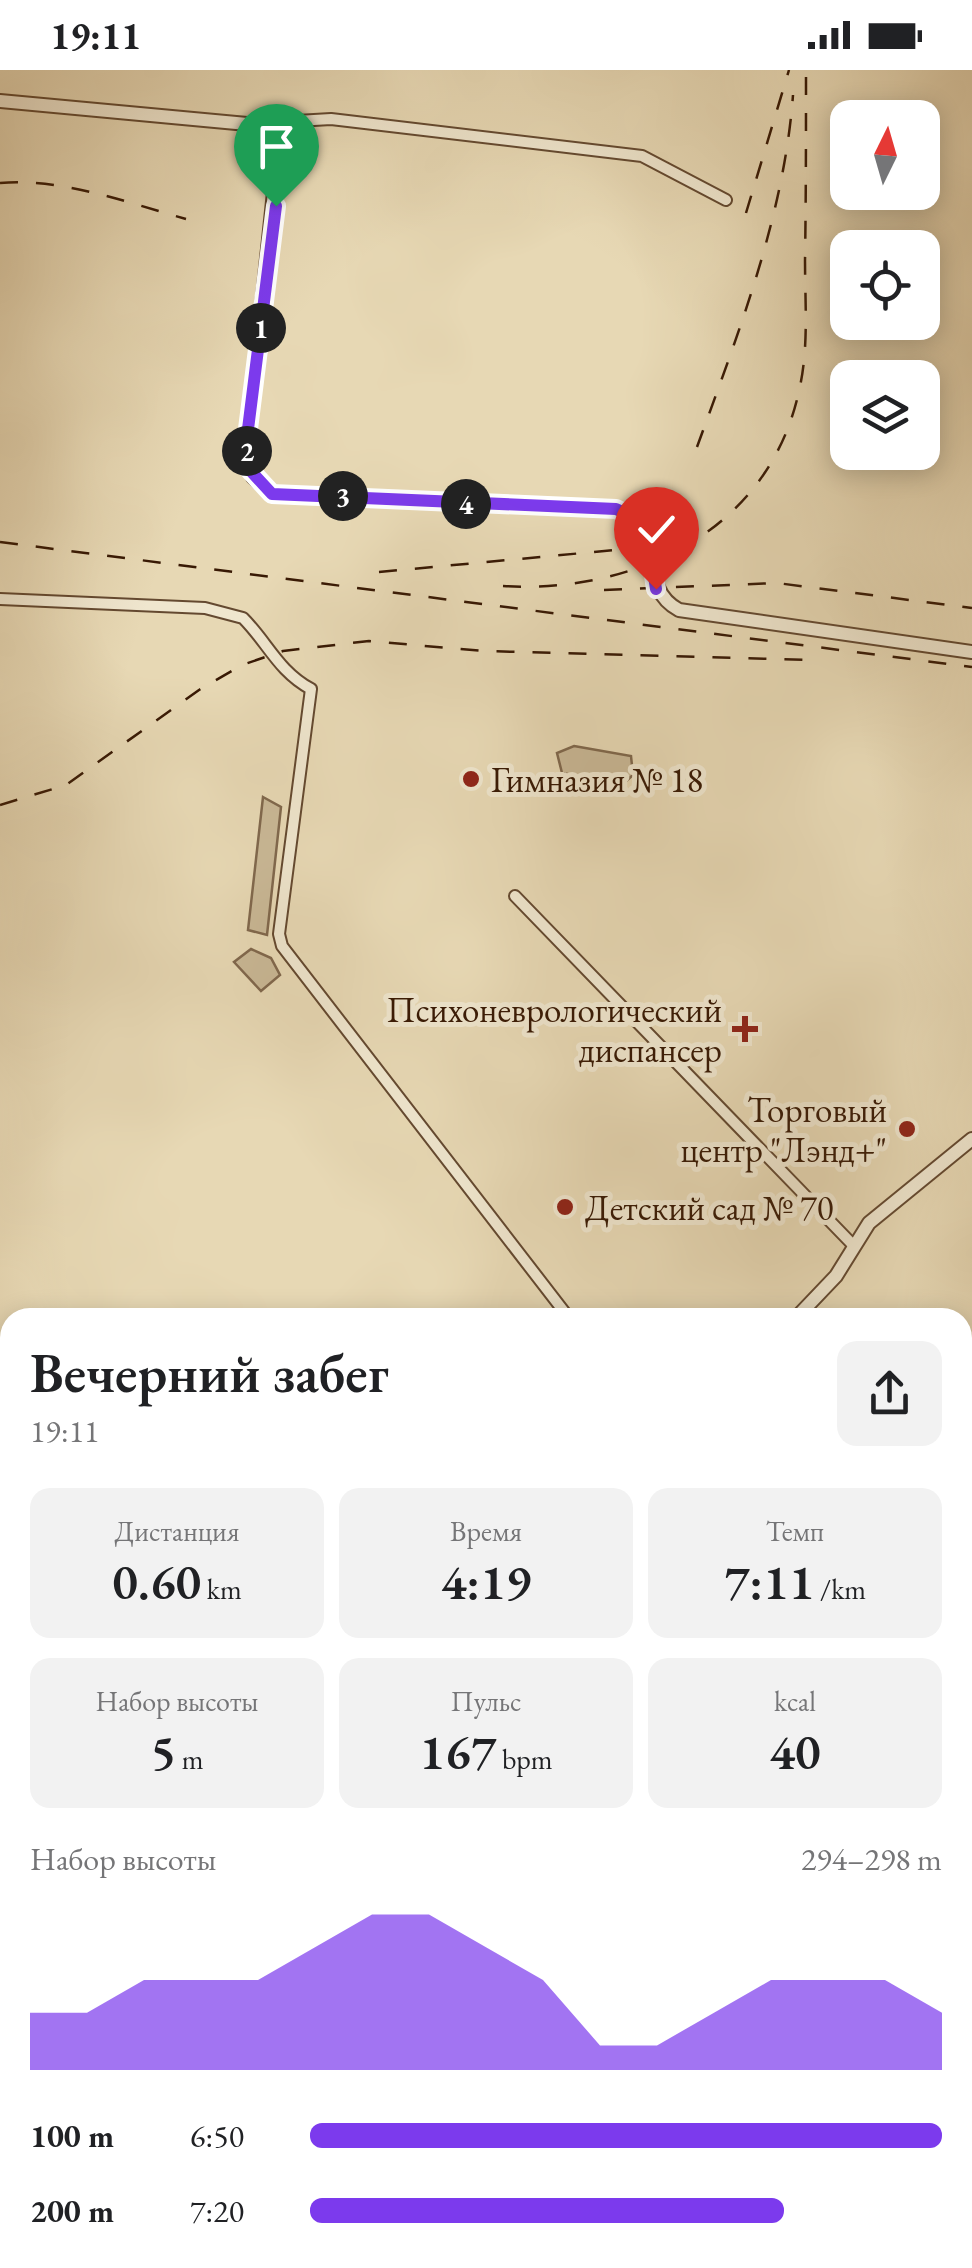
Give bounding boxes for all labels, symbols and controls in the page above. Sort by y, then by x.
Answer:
text: 19:11 [50,11,141,60]
north arrow [830,100,940,210]
map controls [830,100,940,470]
pin [234,104,319,207]
icon: arrive [249,119,304,174]
button: locate [830,230,940,340]
pin: 1 [236,303,286,353]
text: 1 [254,310,268,346]
button: layers [830,360,940,470]
pin: 2 [222,426,272,476]
text: 2 [240,433,254,469]
pin: 3 [318,471,368,521]
text: 3 [336,478,350,514]
pin: 4 [441,479,491,529]
text: 4 [459,486,473,522]
pin [614,487,699,590]
icon: check [629,502,684,557]
place label: Гимназия № 18 [491,757,703,802]
marker: Гимназия № 18 [460,768,482,790]
place label: Психоневрологический диспансер [387,987,722,1073]
marker: Психоневрологический диспансер [732,1016,758,1042]
place label: Торговый центр "Лэнд+" [681,1087,887,1173]
marker: Торговый центр "Лэнд+" [896,1118,918,1140]
place label: Детский сад № 70 [585,1185,834,1230]
marker: Детский сад № 70 [554,1196,576,1218]
text: Вечерний забег [30,1337,389,1408]
button: share [837,1341,942,1446]
text: 19:11 [30,1410,99,1452]
text: Дистанция [115,1513,239,1549]
text: Время [450,1513,522,1549]
text: Темп [766,1513,824,1549]
text: 0.60 [112,1549,201,1614]
text: 4:19 [441,1549,531,1614]
text: 7:11 [724,1549,814,1614]
text: km [201,1571,242,1607]
text: /km [814,1571,866,1607]
text: Набор высоты [96,1683,258,1719]
text: Пульс [451,1683,521,1719]
text: kcal [774,1683,816,1719]
text: 5 [150,1719,176,1784]
text: 167 [419,1719,496,1784]
text: 40 [769,1719,821,1784]
text: m [176,1741,204,1777]
text: bpm [496,1741,553,1777]
text: Набор высоты [30,1838,216,1880]
text: 294–298 m [801,1838,942,1880]
text: 100 m [30,2115,114,2157]
text: 6:50 [190,2115,244,2157]
text: 200 m [30,2190,114,2232]
text: 7:20 [190,2190,244,2232]

